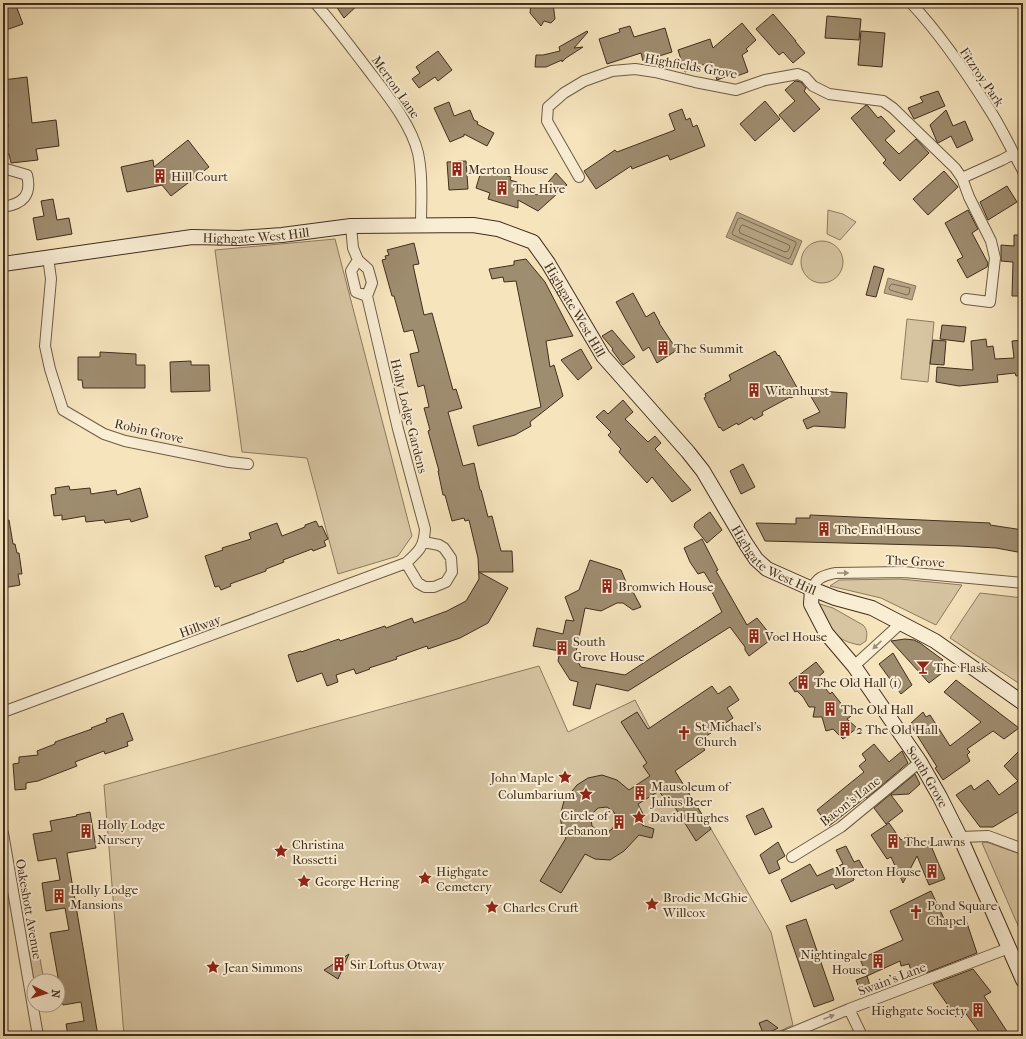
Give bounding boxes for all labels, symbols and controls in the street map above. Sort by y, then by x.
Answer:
street label: Fitzroy Park [957,44,1007,110]
street label: Highfields Grove [644,50,739,82]
street label: Merton Lane [369,53,423,122]
building icon: Merton House [449,161,465,177]
place label: Merton House [468,162,549,177]
building icon: Hill Court [152,168,168,184]
place label: Hill Court [171,169,228,184]
building icon: The Hive [494,180,510,196]
place label: The Hive [513,181,566,196]
street label: Highgate West Hill [202,224,311,246]
street label: Highgate West Hill [542,259,609,360]
building icon: The Summit [655,340,671,356]
place label: The Summit [674,341,744,356]
street label: Holly Lodge Gardens [388,357,431,475]
building icon: Witanhurst [746,382,762,398]
place label: Witanhurst [764,383,829,398]
street label: Robin Grove [113,416,186,446]
building icon: The End House [816,521,832,537]
street label: Highgate West Hill [729,522,819,598]
place label: The End House [835,522,922,537]
street label: The Grove [885,552,946,570]
one-way arrow [837,570,850,576]
building icon: Bromwich House [599,578,615,594]
place label: Bromwich House [618,579,714,594]
street label: Hillway [177,611,224,640]
building icon: Voel House [746,628,762,644]
place label: Voel House [764,629,828,644]
place label: South Grove House [573,634,645,664]
building icon: South Grove House [554,640,570,656]
one-way arrow [873,640,882,649]
bar icon: The Flask [915,659,931,675]
place label: The Flask [934,660,988,675]
building icon: The Old Hall (1) [795,674,811,690]
place label: The Old Hall (1) [814,675,901,690]
building icon: The Old Hall [822,701,838,717]
place label: The Old Hall [841,702,914,717]
place label: St Michael's Church [695,719,761,749]
building icon: 2 The Old Hall [837,721,853,737]
place label: 2 The Old Hall [856,722,939,737]
church icon: St Michael's Church [676,725,692,741]
street label: South Grove [904,743,952,810]
place icon: John Maple [557,769,573,785]
place label: John Maple [489,770,555,785]
street label: Bacon's Lane [817,772,884,829]
place label: Mausoleum of Julius Beer [650,779,732,809]
building icon: Mausoleum of Julius Beer [632,785,648,801]
place icon: Columbarium [578,786,594,802]
place label: Columbarium [498,787,575,802]
place label: Circle of Lebanon [559,808,611,838]
place icon: David Hughes [631,809,647,825]
place label: David Hughes [650,810,729,825]
building icon: Circle of Lebanon [611,814,627,830]
place label: Holly Lodge Nursery [97,817,166,847]
building icon: Holly Lodge Nursery [78,823,94,839]
building icon: The Lawns [885,833,901,849]
place label: The Lawns [904,834,965,849]
place label: Christina Rossetti [292,837,345,867]
place icon: Christina Rossetti [273,843,289,859]
street label: Oakeshott Avenue [13,858,45,961]
building icon: Moreton House [924,863,940,879]
place label: Highgate Cemetery [436,864,493,894]
place label: Moreton House [834,864,922,879]
place icon: Highgate Cemetery [417,870,433,886]
place icon: George Hering [296,873,312,889]
place label: George Hering [315,874,400,889]
place label: Holly Lodge Mansions [70,882,139,912]
building icon: Holly Lodge Mansions [51,888,67,904]
place label: Brodie McGhie Willcox [662,890,748,920]
place icon: Brodie McGhie Willcox [644,896,660,912]
place label: Pond Square Chapel [927,898,998,928]
place icon: Charles Cruft [484,899,500,915]
place label: Charles Cruft [503,900,579,915]
church icon: Pond Square Chapel [908,904,924,920]
place label: Nightingale House [800,947,868,977]
building icon: Nightingale House [870,953,886,969]
building icon: Sir Loftus Otway [331,956,347,972]
place label: Sir Loftus Otway [350,957,445,972]
place icon: Jean Simmons [205,959,221,975]
street label: Swain's Lane [856,959,929,999]
place label: Jean Simmons [223,960,303,975]
north arrow [26,973,66,1013]
text: N [49,989,62,999]
building icon: Highgate Society [970,1002,986,1018]
place label: Highgate Society [871,1003,968,1018]
one-way arrow [824,1014,835,1020]

